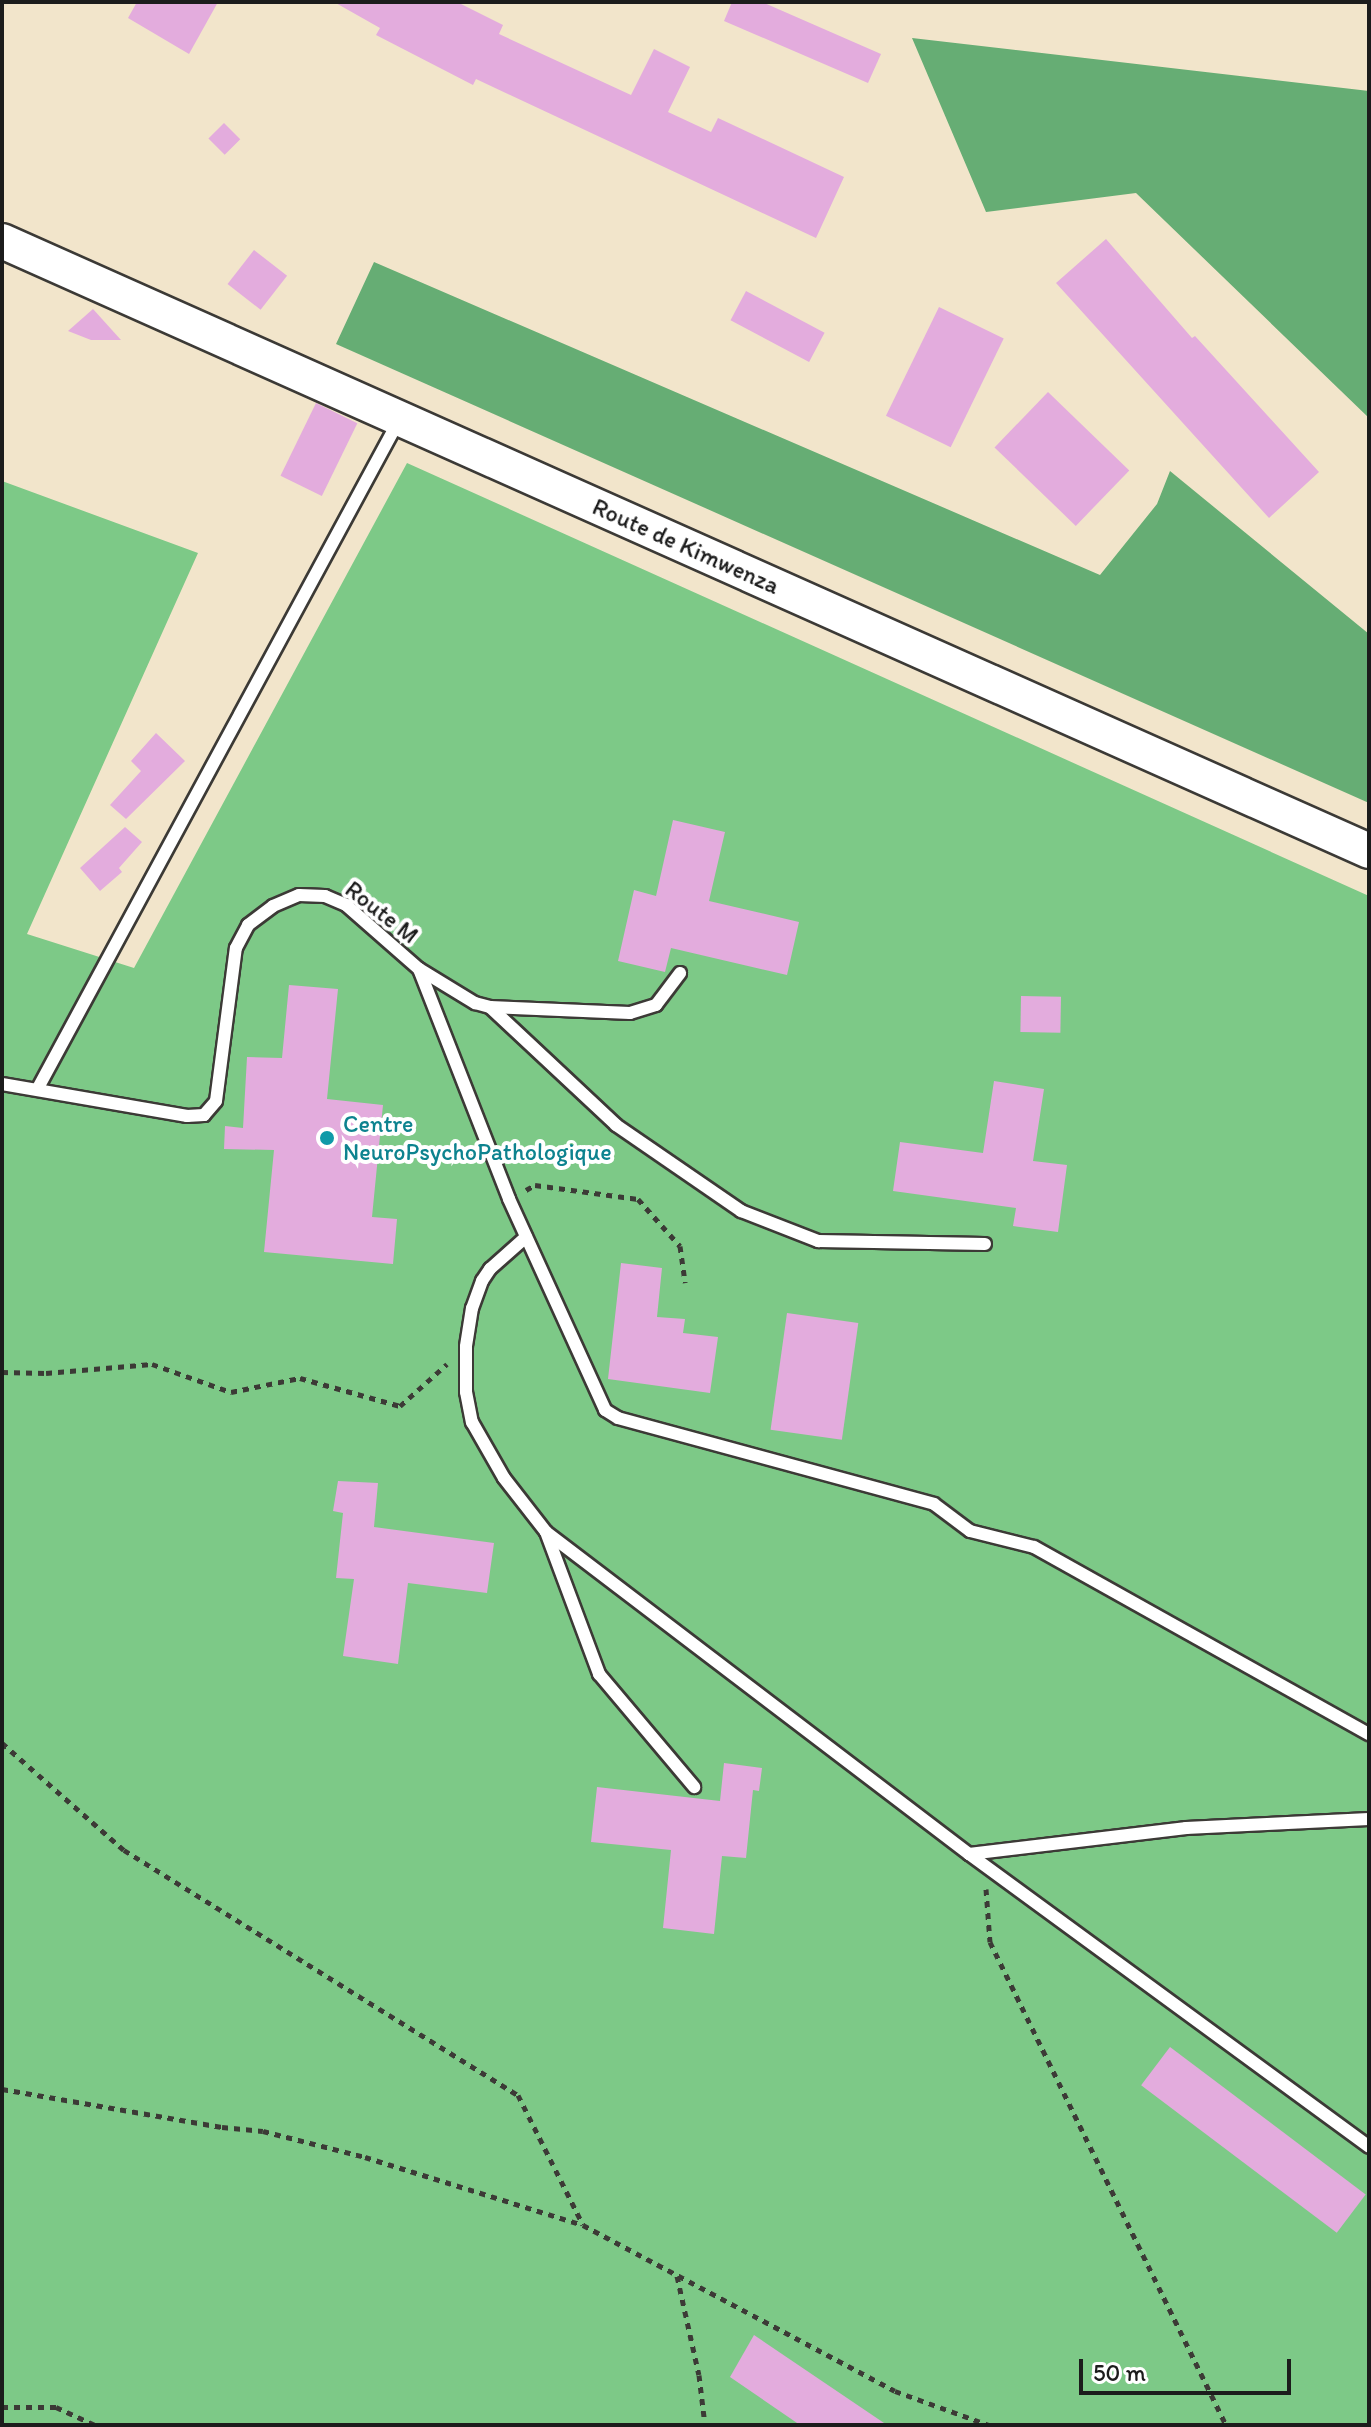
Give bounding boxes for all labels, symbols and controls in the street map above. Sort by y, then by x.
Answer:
street label: Route de Kimwenza [588,492,784,600]
street label: Route M [340,875,424,949]
place label: Centre NeuroPsychoPathologique [343,1110,612,1166]
marker: Centre NeuroPsychoPathologique [318,1129,336,1147]
scale bar [1083,2343,1295,2393]
text: 50 m [1093,2358,1146,2387]

